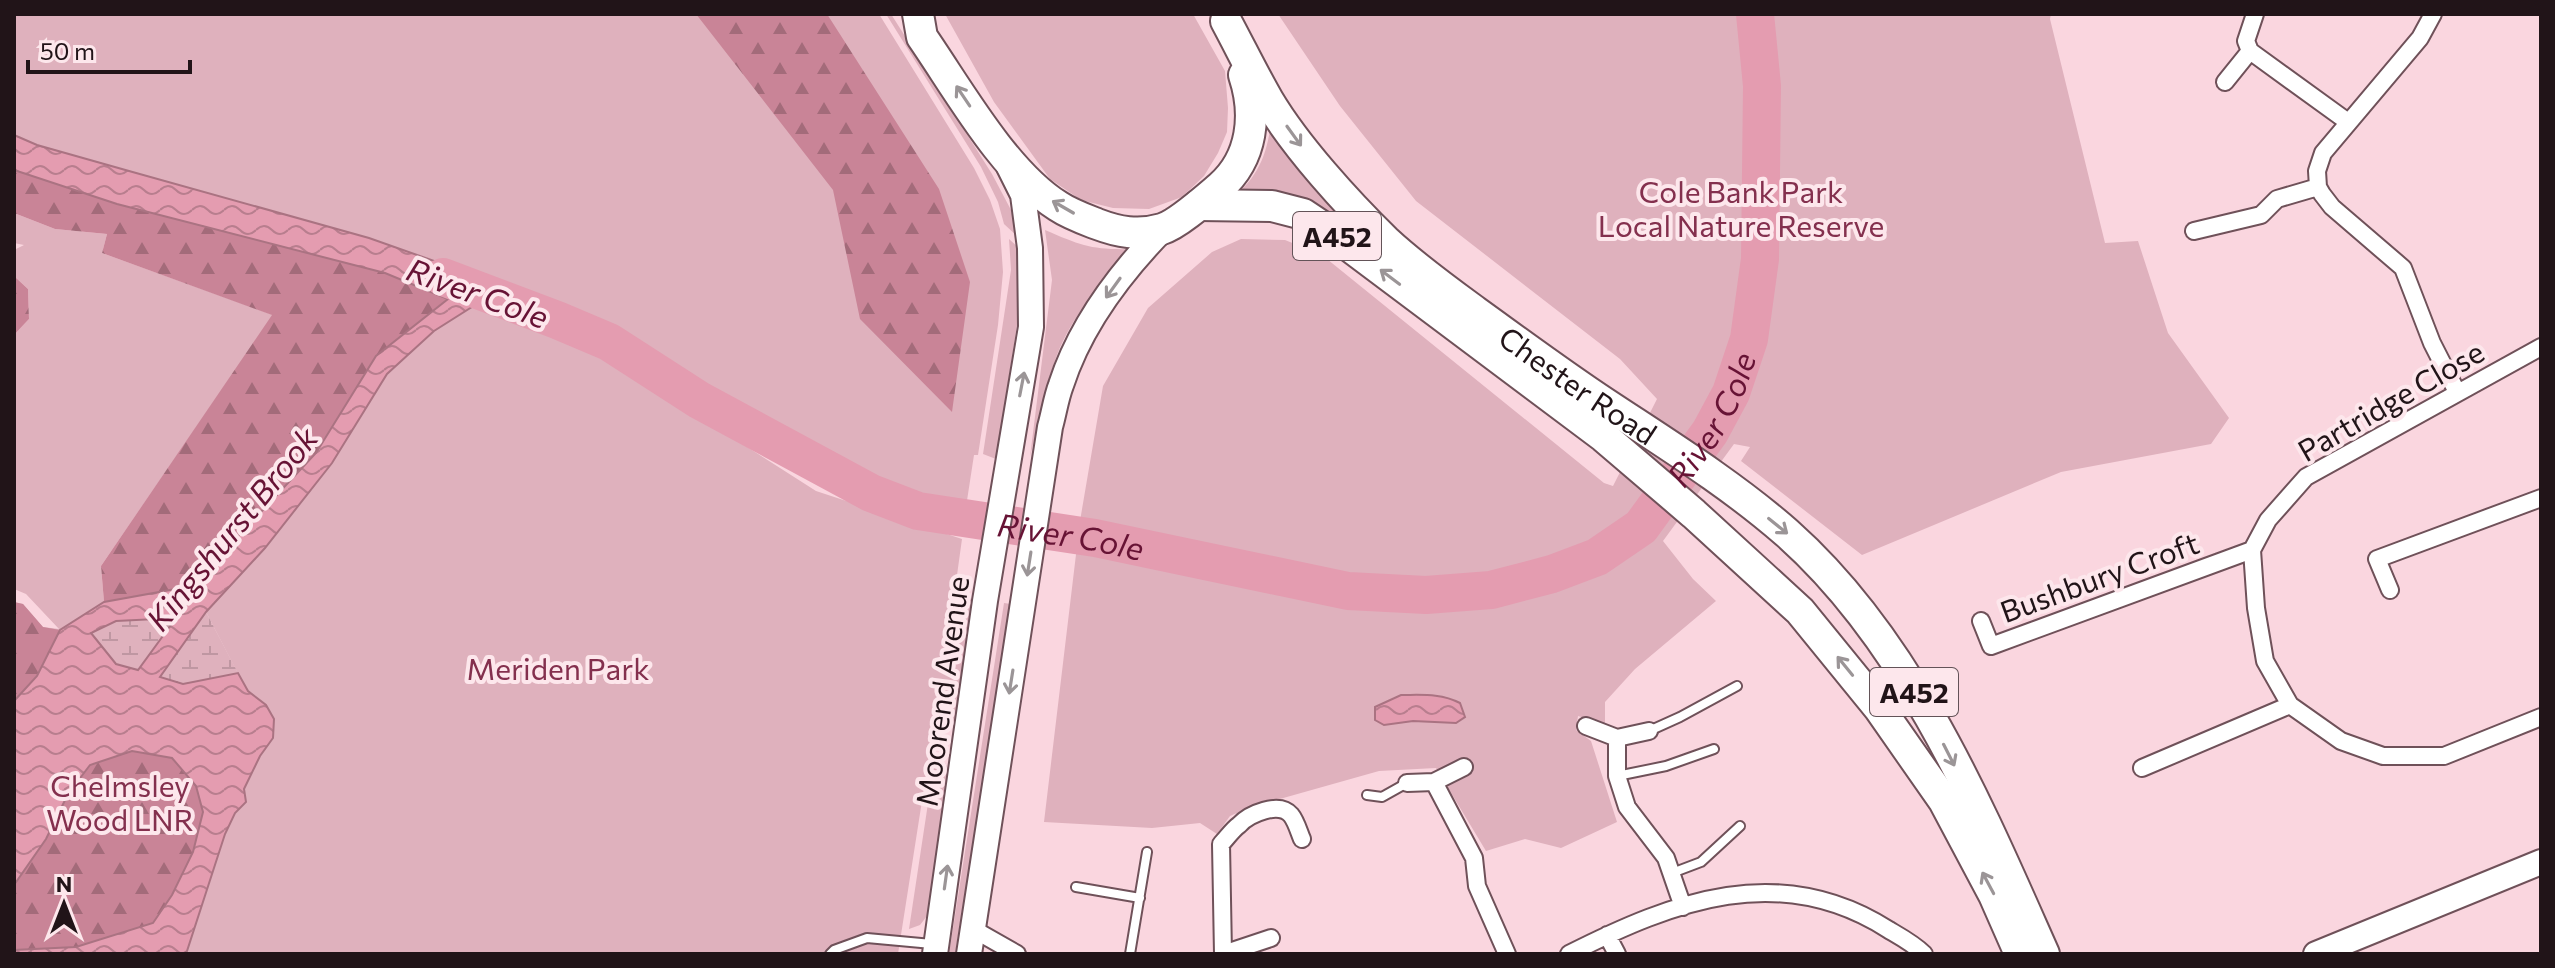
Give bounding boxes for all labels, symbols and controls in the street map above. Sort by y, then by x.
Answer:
scale bar [28,24,190,74]
text: 50 m [40,36,95,65]
one-way arrow [955,86,971,108]
one-way arrow [1286,125,1302,147]
park label: Cole Bank Park Local Nature Reserve [1598,172,1884,243]
one-way arrow [1052,199,1075,215]
road number: A452 [1293,212,1381,260]
water label: River Cole [402,248,554,336]
one-way arrow [1380,268,1401,285]
one-way arrow [1105,277,1121,299]
street label: Chester Road [1493,317,1664,451]
street label: Partridge Close [2290,332,2490,468]
water label: River Cole [1658,347,1763,494]
one-way arrow [1016,372,1031,397]
water label: Kingshurst Brook [137,418,326,638]
water label: River Cole [995,503,1148,568]
one-way arrow [1767,517,1788,535]
street label: Bushbury Croft [1995,523,2203,629]
one-way arrow [1021,550,1036,576]
street label: Moorend Avenue [907,574,975,808]
park label: Meriden Park [466,649,650,686]
one-way arrow [1836,657,1854,677]
road number: A452 [1870,668,1958,716]
one-way arrow [1003,669,1018,694]
one-way arrow [1942,743,1958,767]
park label: Chelmsley Wood LNR [46,766,194,837]
north arrow [24,864,104,944]
one-way arrow [939,865,954,890]
text: N [56,870,72,897]
one-way arrow [1979,872,1995,895]

